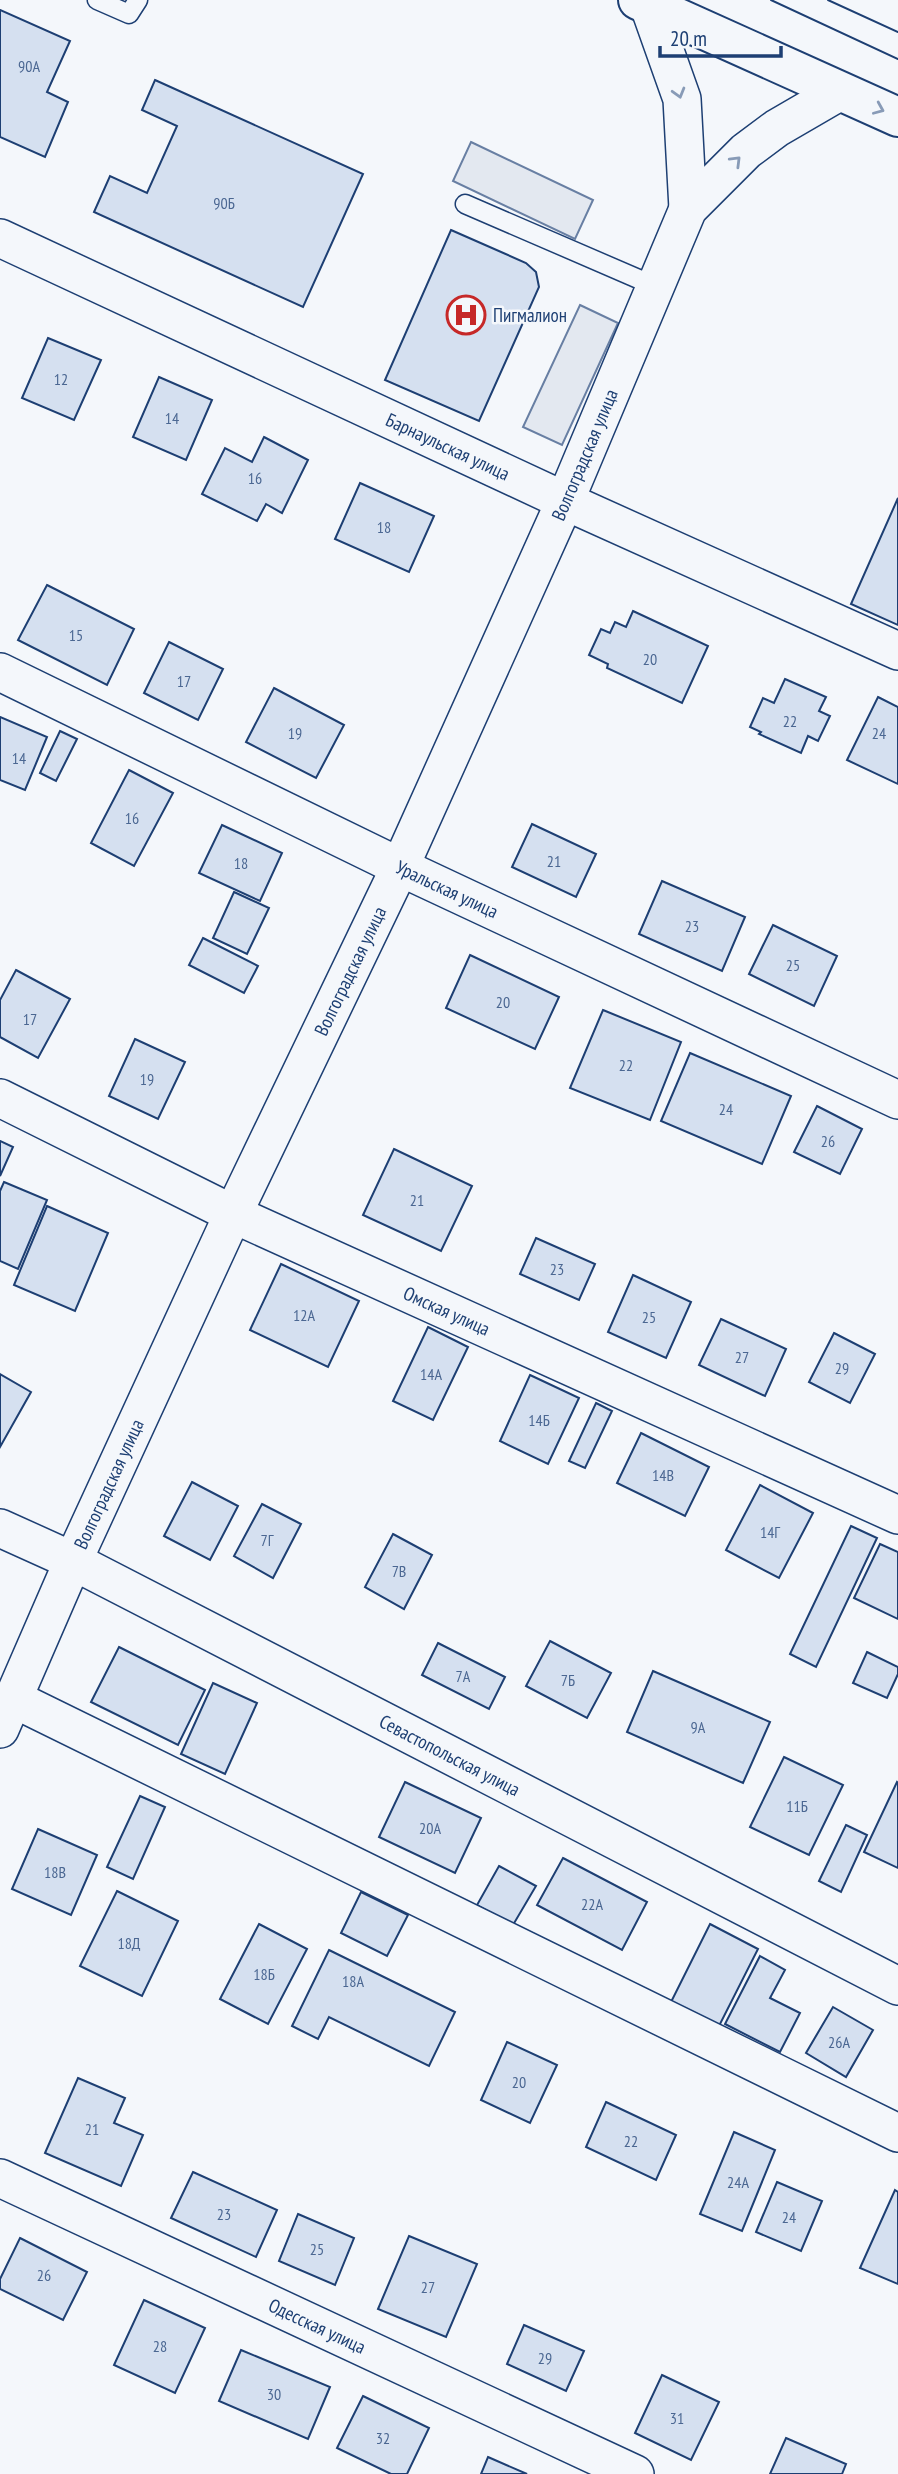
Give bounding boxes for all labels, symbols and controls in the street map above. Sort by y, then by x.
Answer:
scale bar [660,14,781,58]
text: 20 m [670,25,707,52]
house number: 90А [18,56,40,76]
one-way arrow [671,87,685,99]
one-way arrow [871,101,884,115]
one-way arrow [728,156,741,169]
house number: 90Б [213,193,235,213]
hospital icon: Пигмалион [445,294,487,336]
place label: Пигмалион [493,303,567,327]
house number: 12 [54,369,68,389]
street label: Волгоградская улица [546,385,623,524]
street label: Барнаульская улица [382,407,514,486]
house number: 14 [165,408,179,428]
house number: 16 [248,468,262,488]
house number: 18 [377,517,391,537]
house number: 15 [69,625,83,645]
house number: 20 [643,649,657,669]
house number: 17 [177,671,191,691]
house number: 22 [783,711,797,731]
house number: 19 [288,723,302,743]
house number: 24 [872,723,886,743]
house number: 14 [12,748,26,768]
house number: 16 [125,808,139,828]
house number: 21 [547,851,561,871]
house number: 18 [234,853,248,873]
street label: Уральская улица [392,855,502,923]
street label: Волгоградская улица [309,903,391,1039]
house number: 23 [685,916,699,936]
house number: 25 [786,955,800,975]
house number: 20 [496,992,510,1012]
house number: 17 [23,1009,37,1029]
house number: 22 [619,1055,633,1075]
house number: 19 [140,1069,154,1089]
house number: 24 [719,1099,733,1119]
house number: 26 [821,1131,835,1151]
house number: 21 [410,1190,424,1210]
house number: 23 [550,1259,564,1279]
street label: Омская улица [400,1281,494,1341]
house number: 12А [293,1305,315,1325]
house number: 25 [642,1307,656,1327]
house number: 27 [735,1347,749,1367]
house number: 29 [835,1358,849,1378]
house number: 14А [420,1364,442,1384]
house number: 14Б [528,1410,550,1430]
street label: Волгоградская улица [68,1415,149,1553]
house number: 14В [652,1465,674,1485]
house number: 14Г [760,1522,780,1542]
house number: 7Г [261,1530,274,1550]
house number: 7В [392,1561,406,1581]
house number: 7А [456,1666,471,1686]
house number: 7Б [561,1670,575,1690]
street label: Севастопольская улица [375,1709,524,1801]
house number: 9А [691,1717,706,1737]
house number: 11Б [786,1796,808,1816]
house number: 20А [419,1818,441,1838]
house number: 18В [44,1862,66,1882]
house number: 22А [581,1894,603,1914]
house number: 18Д [117,1933,141,1953]
house number: 18Б [253,1964,275,1984]
house number: 18А [342,1971,364,1991]
house number: 26А [828,2032,850,2052]
house number: 20 [512,2072,526,2092]
house number: 21 [85,2119,99,2139]
house number: 22 [624,2131,638,2151]
house number: 24А [727,2172,749,2192]
house number: 23 [217,2204,231,2224]
house number: 24 [782,2207,796,2227]
house number: 25 [310,2239,324,2259]
house number: 26 [37,2265,51,2285]
house number: 27 [421,2277,435,2297]
street label: Одесская улица [265,2293,370,2359]
house number: 28 [153,2336,167,2356]
house number: 29 [538,2348,552,2368]
house number: 30 [267,2384,281,2404]
house number: 31 [670,2408,684,2428]
house number: 32 [376,2428,390,2448]

